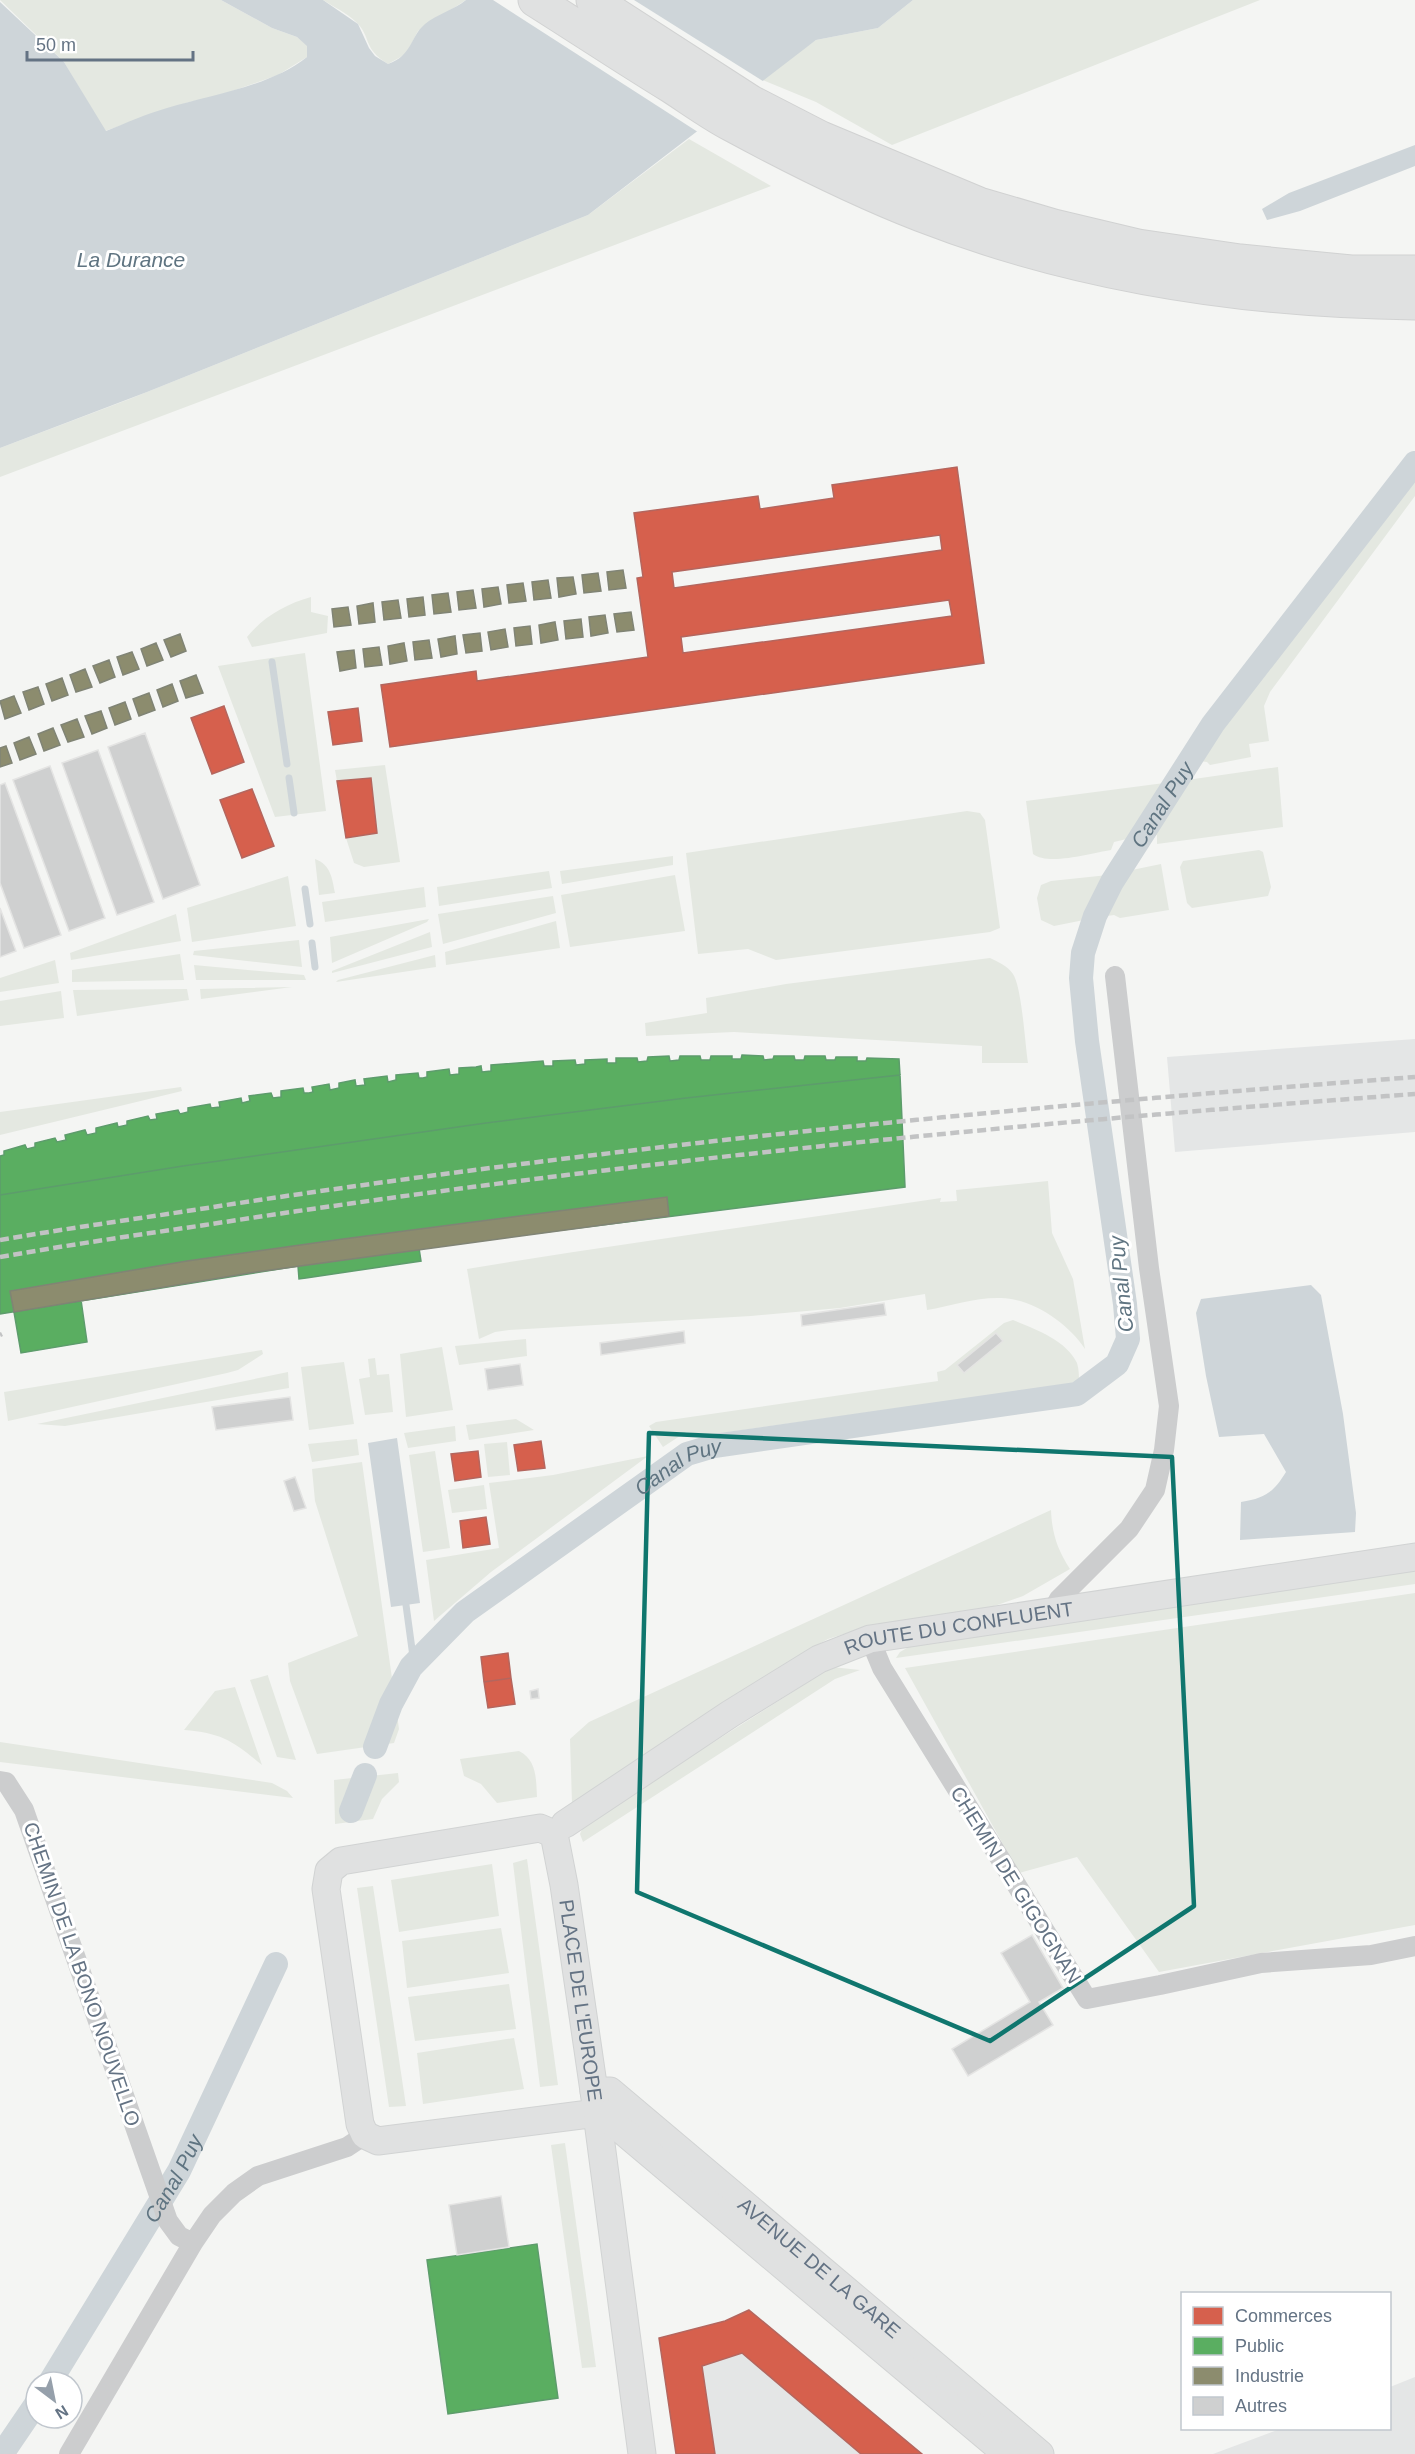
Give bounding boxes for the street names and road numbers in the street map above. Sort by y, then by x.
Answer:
street label: ROUTE DU CONFLUENT [841,1598,1075,1659]
street label: CHEMIN DE GIGOGNAN [946,1783,1086,1987]
street label: CHEMIN DE LA BONO NOUVELLO [19,1819,145,2129]
street label: PLACE DE L'EUROPE [555,1898,606,2103]
street label: AVENUE DE LA GARE [734,2193,905,2342]

